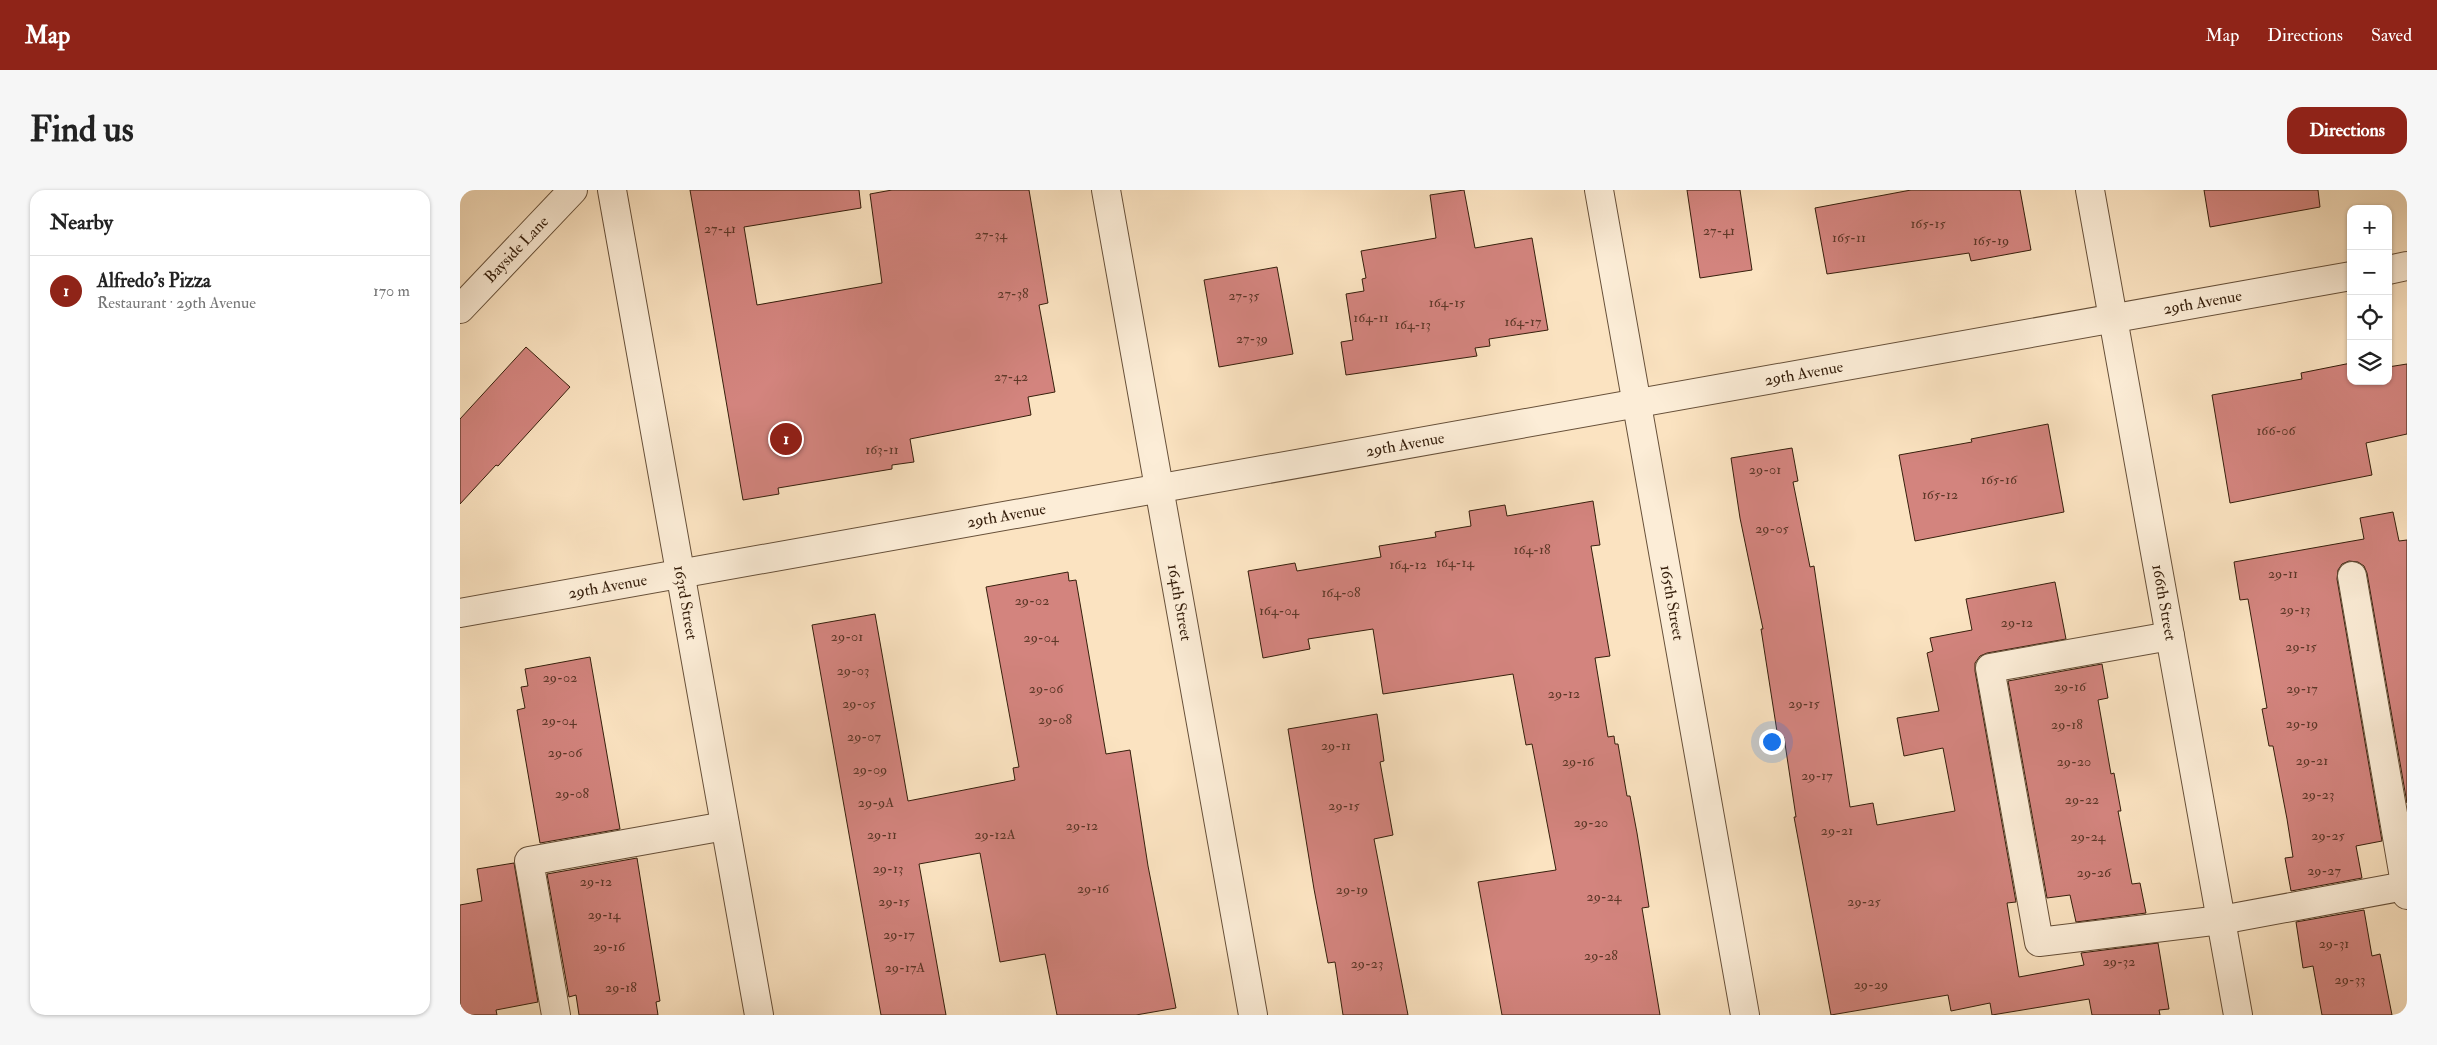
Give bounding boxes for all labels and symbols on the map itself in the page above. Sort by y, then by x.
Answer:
street label: Bayside Lane [480,212,553,287]
house number: 165-15 [1910,215,1946,232]
house number: 27-41 [704,220,736,237]
house number: 27-41 [1703,222,1735,239]
house number: 27-34 [975,226,1009,243]
house number: 165-11 [1832,229,1866,246]
house number: 165-19 [1973,232,2009,249]
house number: 27-38 [997,285,1029,302]
street label: 29th Avenue [2162,286,2244,319]
house number: 27-35 [1229,287,1260,304]
house number: 164-15 [1429,294,1466,311]
house number: 164-11 [1353,309,1389,326]
house number: 164-17 [1505,313,1542,330]
house number: 164-13 [1395,316,1431,333]
house number: 27-39 [1236,330,1268,347]
street label: 29th Avenue [1763,357,1845,390]
house number: 27-42 [994,368,1028,385]
pin: 1 [770,420,802,458]
house number: 166-06 [2256,422,2297,439]
street label: 29th Avenue [1364,428,1446,461]
house number: 163-11 [865,441,899,458]
house number: 29-01 [1749,461,1781,478]
house number: 165-16 [1981,471,2018,488]
house number: 165-12 [1922,486,1958,503]
street label: 29th Avenue [965,499,1048,532]
house number: 29-05 [1755,520,1790,537]
house number: 164-18 [1513,541,1551,558]
house number: 164-14 [1436,554,1475,571]
house number: 164-12 [1389,556,1427,573]
street label: 164th Street [1163,562,1196,643]
street label: 165th Street [1656,563,1689,642]
street label: 166th Street [2147,563,2181,642]
street label: 163rd Street [669,564,702,641]
house number: 29-11 [2268,565,2298,582]
street label: 29th Avenue [567,570,649,604]
house number: 164-08 [1321,584,1361,601]
house number: 29-02 [1015,592,1049,609]
house number: 29-13 [2280,601,2310,618]
house number: 164-04 [1259,602,1301,619]
house number: 29-12 [2001,614,2033,631]
house number: 29-01 [831,628,863,645]
house number: 29-04 [1024,629,1060,646]
house number: 29-15 [2285,638,2317,655]
house number: 29-03 [837,662,869,679]
house number: 29-02 [543,669,577,686]
house number: 29-16 [2054,678,2087,695]
house number: 29-06 [1029,680,1064,697]
house number: 29-17 [2286,680,2318,697]
house number: 29-12 [1548,685,1580,702]
house number: 29-05 [842,695,877,712]
house number: 29-15 [1788,695,1820,712]
house number: 29-08 [1038,711,1072,728]
house number: 29-04 [542,712,578,729]
house number: 29-19 [2286,715,2318,732]
house number: 29-18 [2051,716,2083,733]
house number: 29-07 [847,728,881,745]
your location [1759,729,1785,755]
house number: 29-11 [1321,737,1351,754]
house number: 29-06 [548,744,583,761]
house number: 29-21 [2296,752,2328,769]
house number: 29-16 [1562,753,1595,770]
house number: 29-20 [2057,753,2091,770]
house number: 29-09 [853,761,887,778]
house number: 29-17 [1801,767,1833,784]
house number: 29-08 [555,785,589,802]
house number: 29-23 [2302,786,2334,803]
house number: 29-22 [2065,791,2099,808]
house number: 29-9A [858,794,894,811]
house number: 29-15 [1328,797,1360,814]
house number: 29-20 [1574,814,1608,831]
house number: 29-12 [1066,817,1098,834]
house number: 29-21 [1821,822,1853,839]
house number: 29-11 [867,826,897,843]
house number: 29-12A [974,826,1016,843]
house number: 29-25 [2311,827,2346,844]
house number: 29-24 [2071,828,2107,845]
house number: 29-13 [873,860,903,877]
house number: 29-27 [2307,862,2341,879]
house number: 29-26 [2077,864,2112,881]
house number: 29-12 [580,873,612,890]
house number: 29-16 [1077,880,1110,897]
house number: 29-19 [1336,881,1368,898]
house number: 29-24 [1587,888,1623,905]
house number: 29-15 [878,893,910,910]
house number: 29-25 [1847,893,1882,910]
house number: 29-14 [588,906,622,923]
house number: 29-17 [883,926,915,943]
house number: 29-31 [2319,935,2349,952]
house number: 29-16 [593,938,626,955]
house number: 29-28 [1584,947,1618,964]
house number: 29-32 [2103,953,2135,970]
house number: 29-23 [1351,955,1383,972]
house number: 29-17A [885,959,925,976]
house number: 29-33 [2335,971,2365,988]
house number: 29-29 [1854,976,1888,993]
house number: 29-18 [605,979,637,996]

